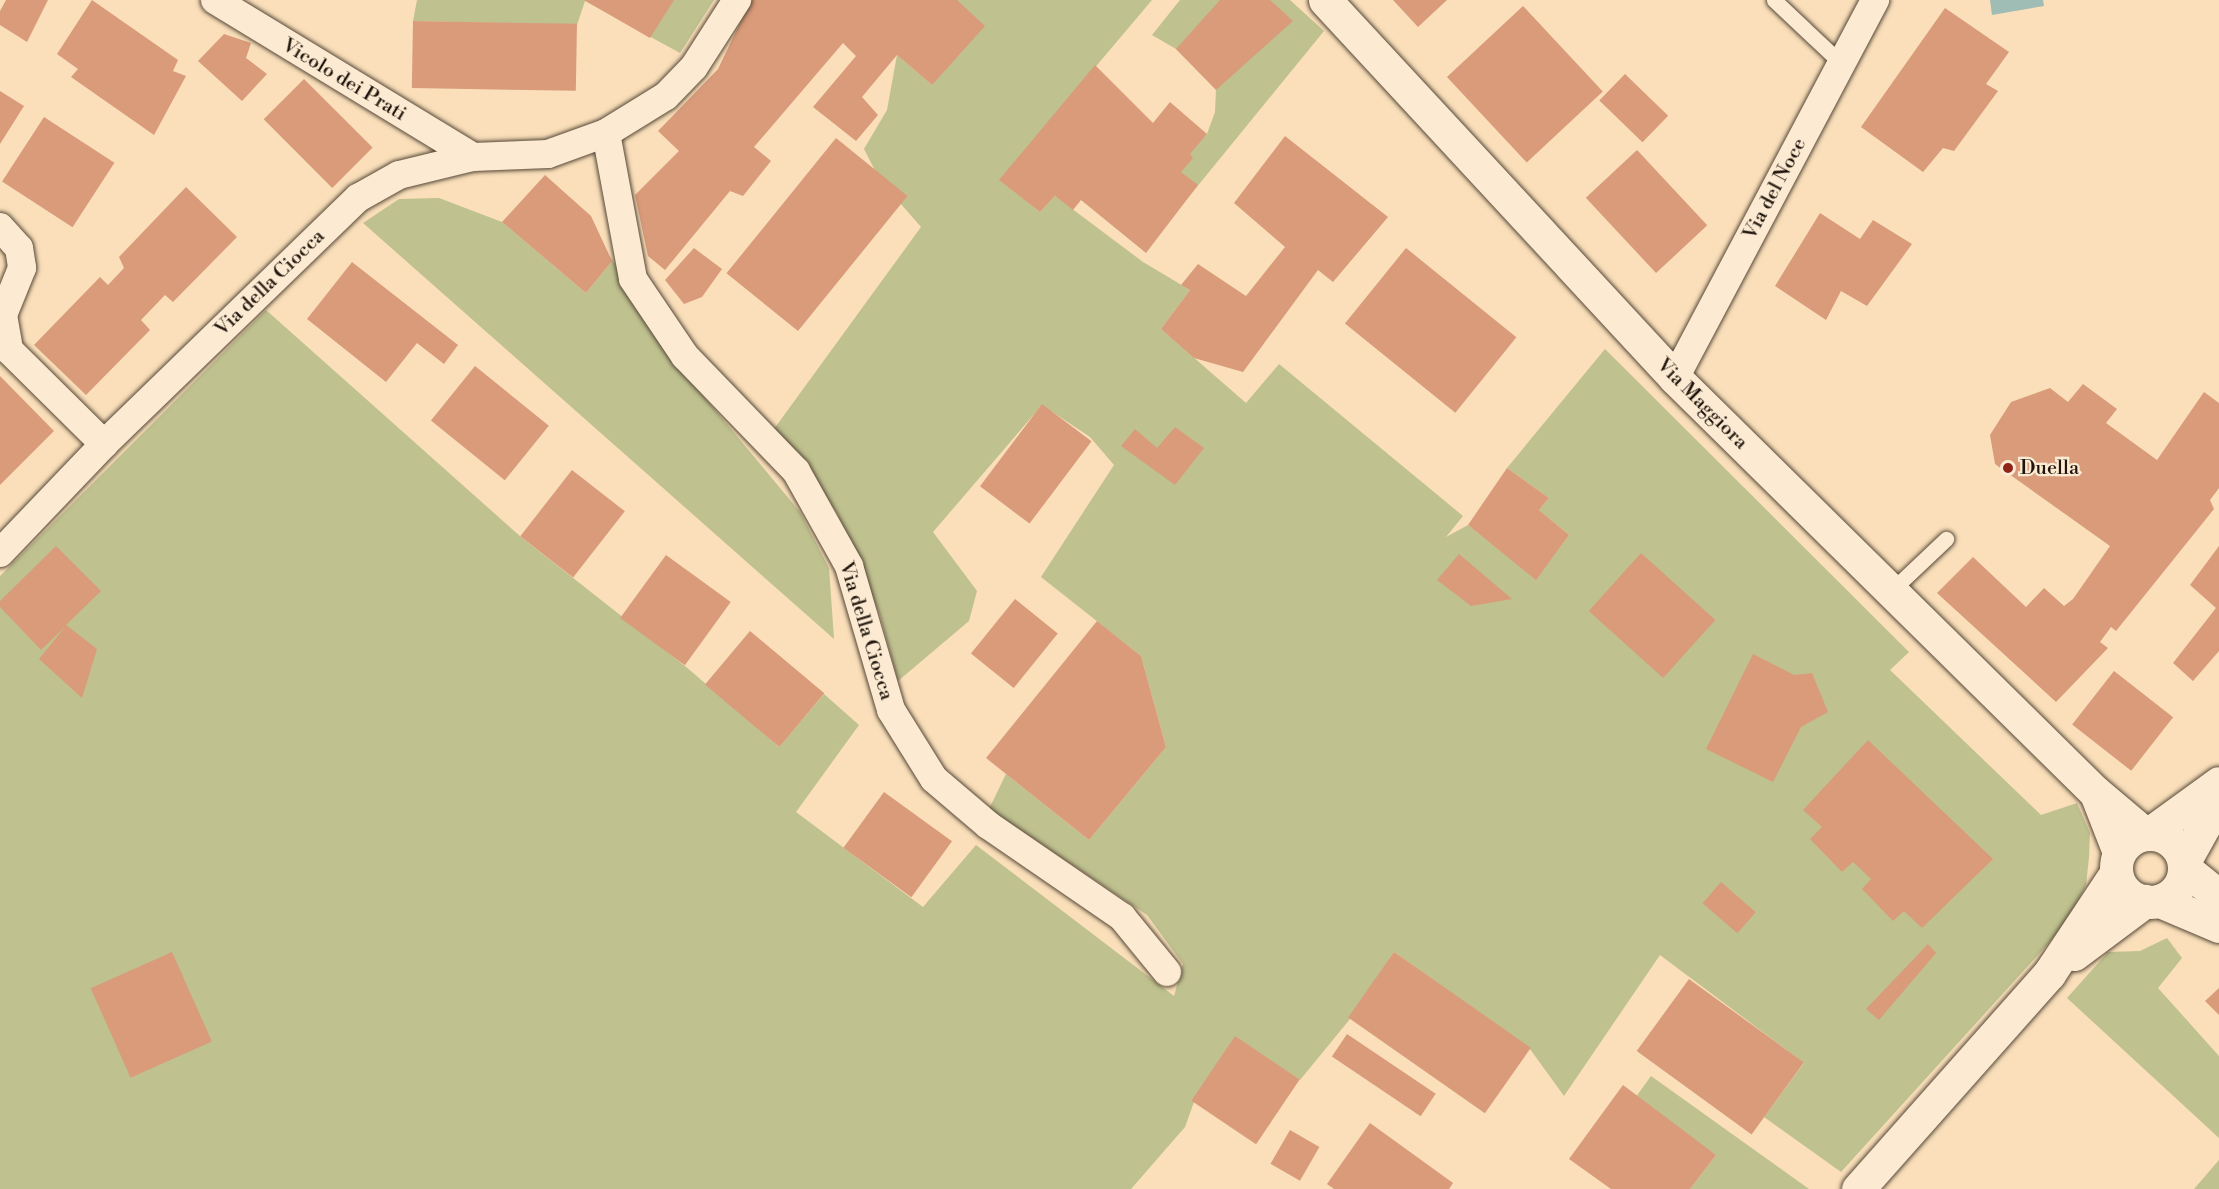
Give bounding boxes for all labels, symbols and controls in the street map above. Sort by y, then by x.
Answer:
street label: Vicolo dei Prati [278,34,410,126]
street label: Via del Noce [1738,134,1812,244]
street label: Via della Ciocca [210,225,330,341]
street label: Via Maggiora [1651,353,1753,455]
place label: Duella [2020,456,2079,480]
marker: Duella [2001,461,2015,475]
street label: Via della Ciocca [834,559,898,703]

